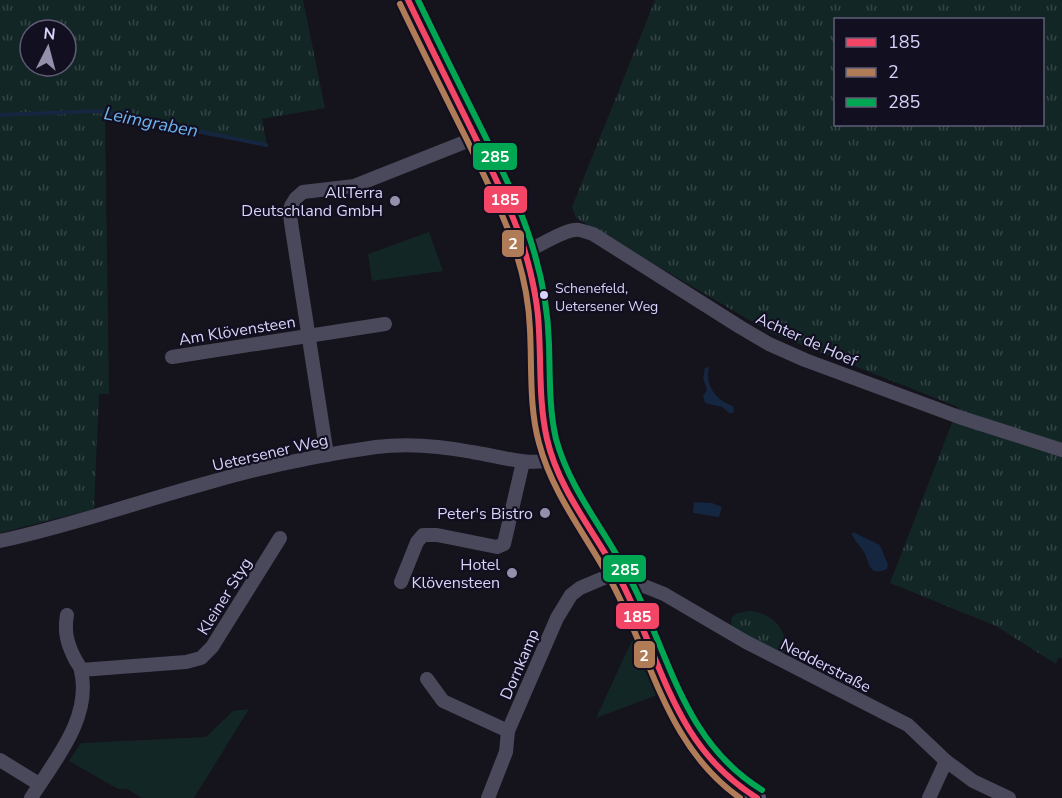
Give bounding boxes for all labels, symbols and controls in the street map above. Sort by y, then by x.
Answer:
north arrow [18,18,78,78]
legend [834,18,1044,126]
text: N [42,23,57,46]
text: 185 [888,30,920,54]
text: 2 [888,60,899,84]
text: 285 [888,90,920,114]
water label: Leimgraben [102,101,200,143]
line badge: 285 [472,142,518,171]
text: 285 [481,146,509,168]
place label: AllTerra Deutschland GmbH [241,182,383,222]
line badge: 185 [483,185,528,214]
text: 185 [491,189,519,211]
marker: AllTerra Deutschland GmbH [388,194,402,208]
line badge: 2 [501,229,525,258]
text: 2 [508,233,518,255]
place label: Schenefeld, Uetersener Weg [555,279,658,316]
marker: Schenefeld, Uetersener Weg [538,289,550,301]
street label: Achter de Hoef [752,308,861,372]
street label: Am Klövensteen [177,311,297,351]
street label: Uetersener Weg [210,429,330,477]
place label: Peter's Bistro [437,503,533,525]
marker: Peter's Bistro [538,506,552,520]
street label: Kleiner Styg [192,554,257,639]
place label: Hotel Klövensteen [412,554,500,594]
line badge: 285 [602,554,647,583]
text: 285 [611,559,639,581]
marker: Hotel Klövensteen [505,566,519,580]
line badge: 185 [615,602,660,630]
text: 185 [623,606,651,628]
street label: Dornkamp [495,626,545,703]
street label: Nedderstraße [777,634,875,698]
line badge: 2 [633,640,656,669]
text: 2 [639,645,649,667]

